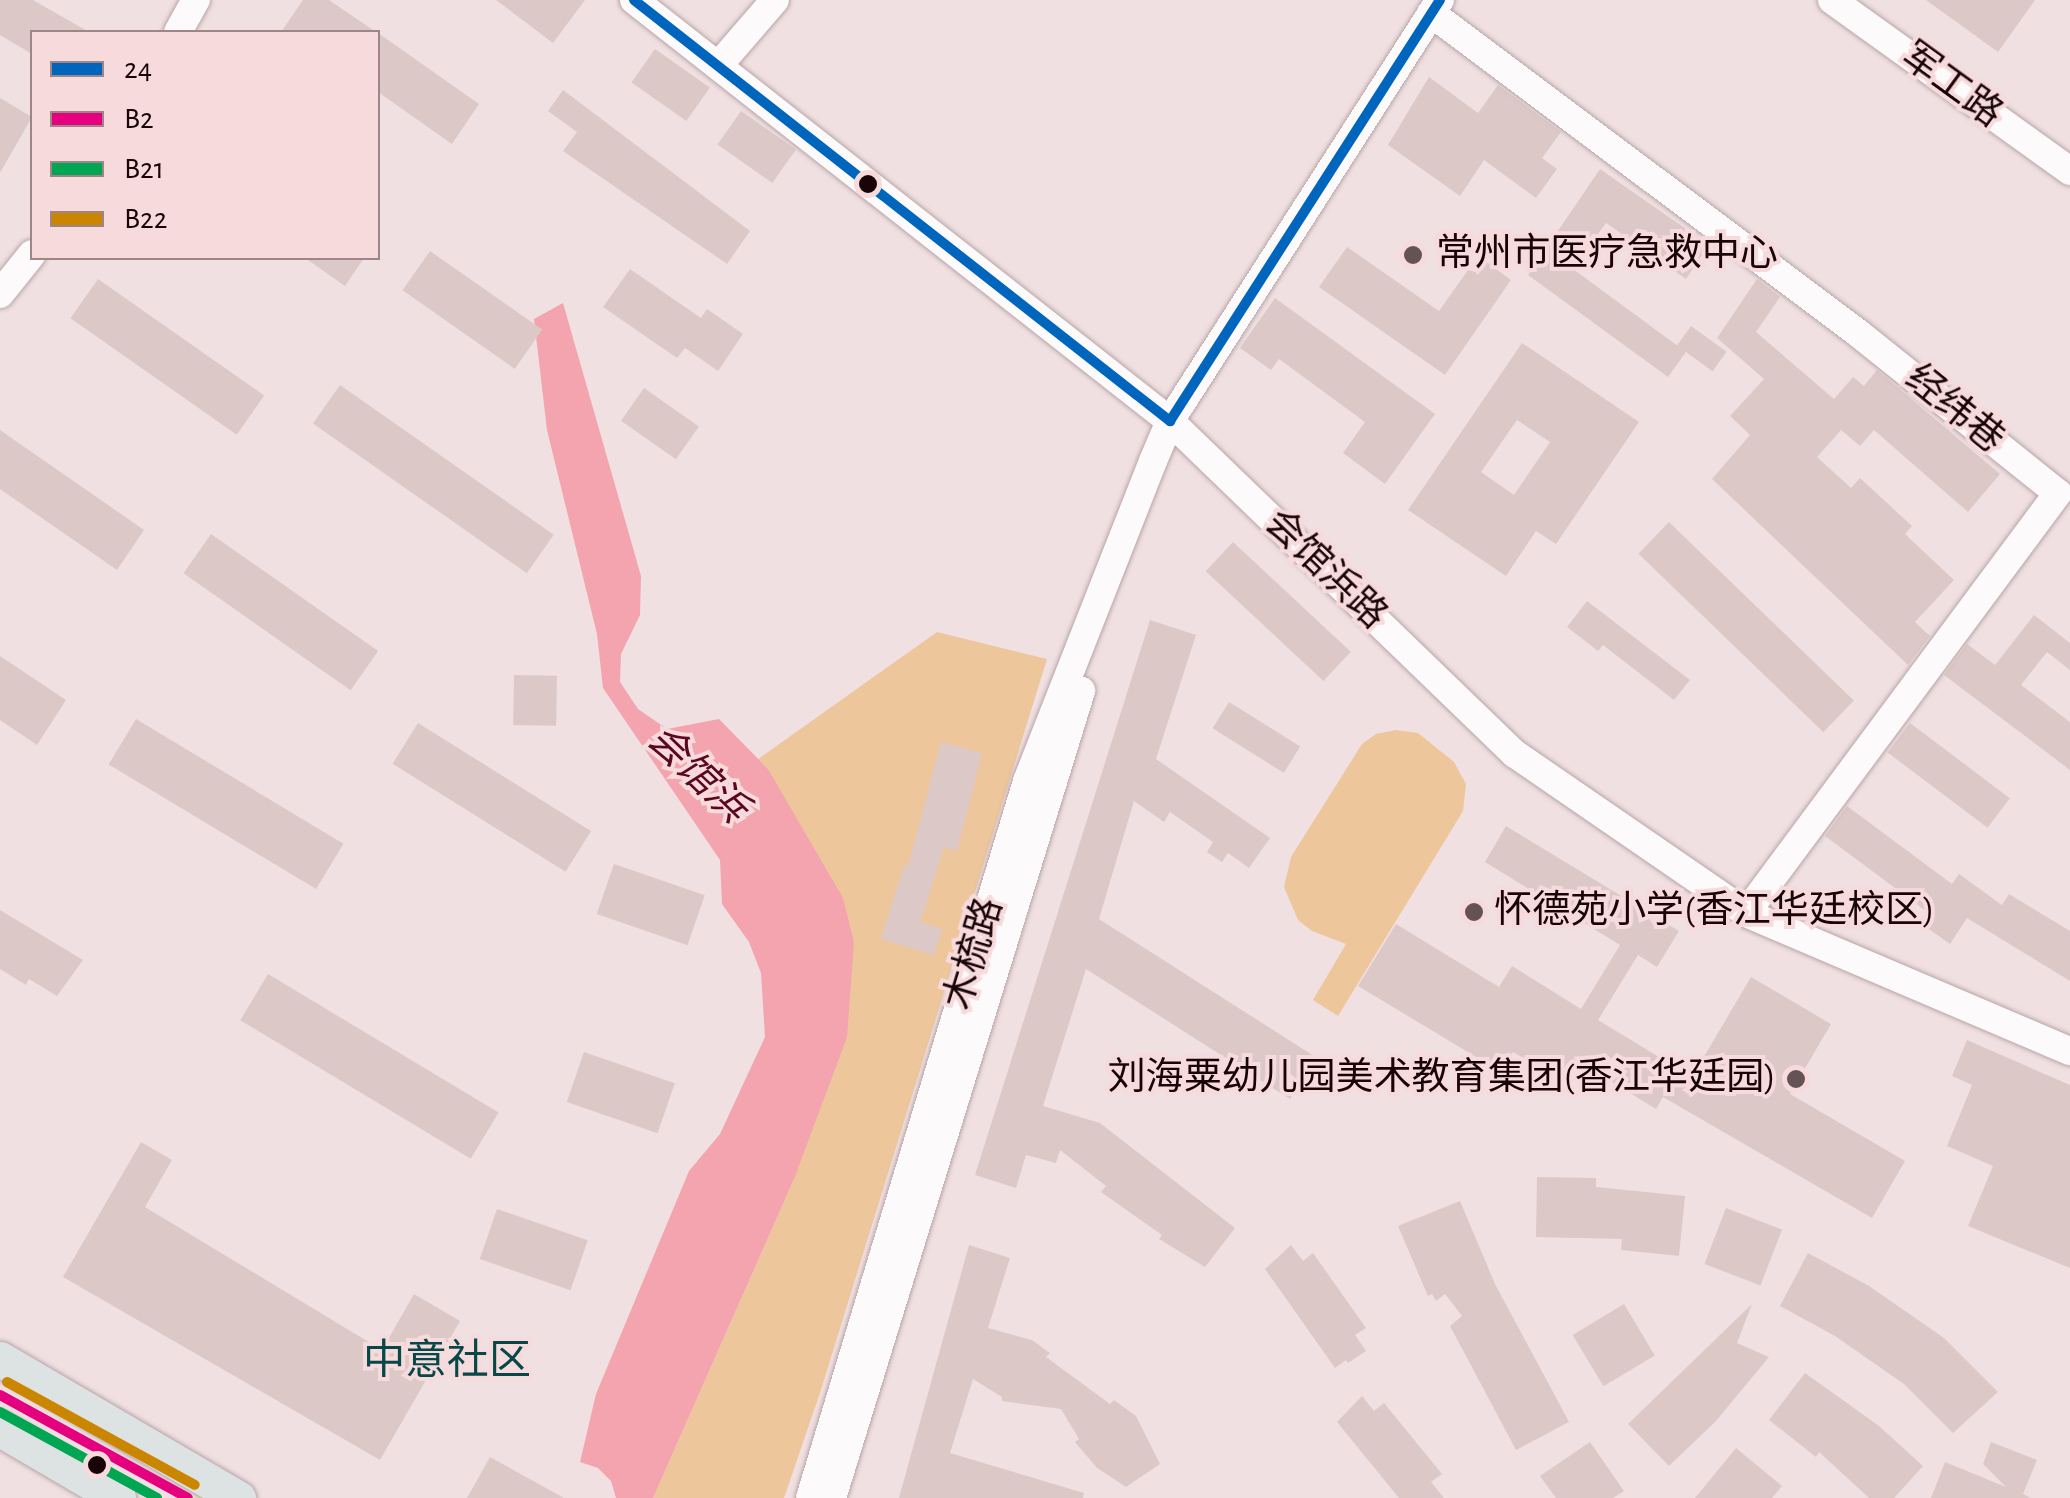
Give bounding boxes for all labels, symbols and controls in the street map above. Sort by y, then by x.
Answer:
legend [30,30,380,260]
street label: 军工路 [1891,34,2011,138]
text: 24 [124,54,152,84]
text: B2 [124,104,154,134]
text: B21 [124,154,164,184]
unlabelled marker [858,174,878,194]
text: B22 [124,204,167,234]
place label: 常州市医疗急救中心 [1436,232,1778,278]
marker: 常州市医疗急救中心 [1400,242,1426,268]
street label: 经纬巷 [1895,356,2013,464]
street label: 会馆浜路 [1254,501,1396,639]
water label: 会馆浜 [637,715,757,833]
place label: 怀德苑小学(香江华廷校区) [1494,889,1935,935]
street label: 木梳路 [937,893,1013,1015]
marker: 怀德苑小学(香江华廷校区) [1463,901,1485,923]
place label: 刘海粟幼儿园美术教育集团(香江华廷园) [1107,1056,1776,1102]
marker: 刘海粟幼儿园美术教育集团(香江华廷园) [1785,1068,1807,1090]
district label: 中意社区 [363,1336,531,1386]
unlabelled marker [87,1455,107,1475]

